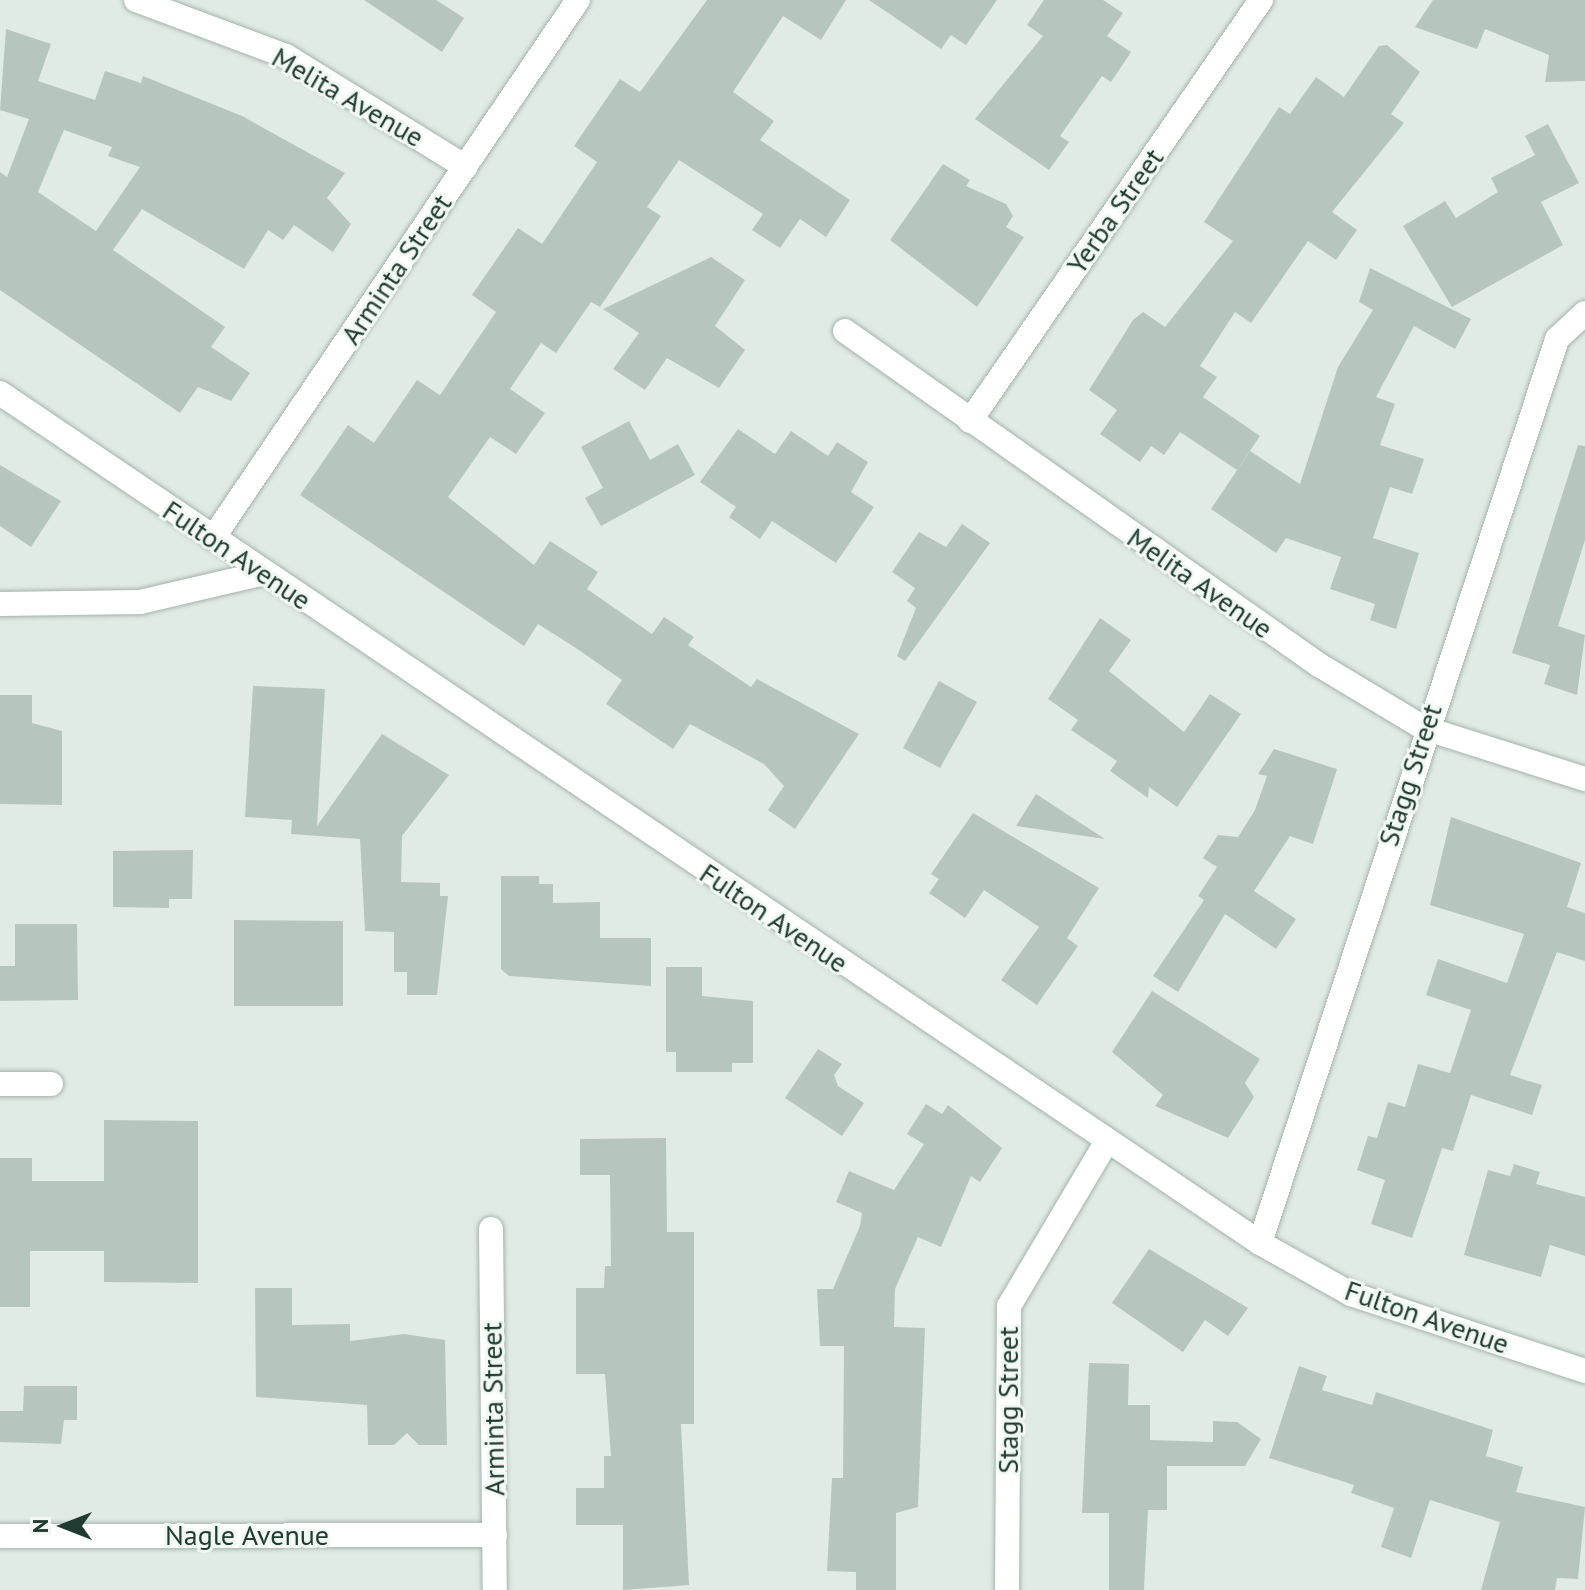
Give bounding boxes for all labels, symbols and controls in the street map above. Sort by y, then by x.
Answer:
street label: Melita Avenue [266,40,430,154]
street label: Yerba Street [1060,142,1170,280]
street label: Arminta Street [333,188,459,350]
street label: Fulton Avenue [156,493,318,617]
street label: Melita Avenue [1121,520,1279,646]
street label: Stagg Street [1371,700,1449,850]
street label: Fulton Avenue [693,856,855,980]
street label: Fulton Avenue [1340,1273,1514,1361]
street label: Arminta Street [475,1322,511,1496]
street label: Stagg Street [991,1326,1025,1474]
north arrow [24,1486,104,1566]
street label: Nagle Avenue [164,1518,330,1552]
text: N [26,1519,54,1533]

